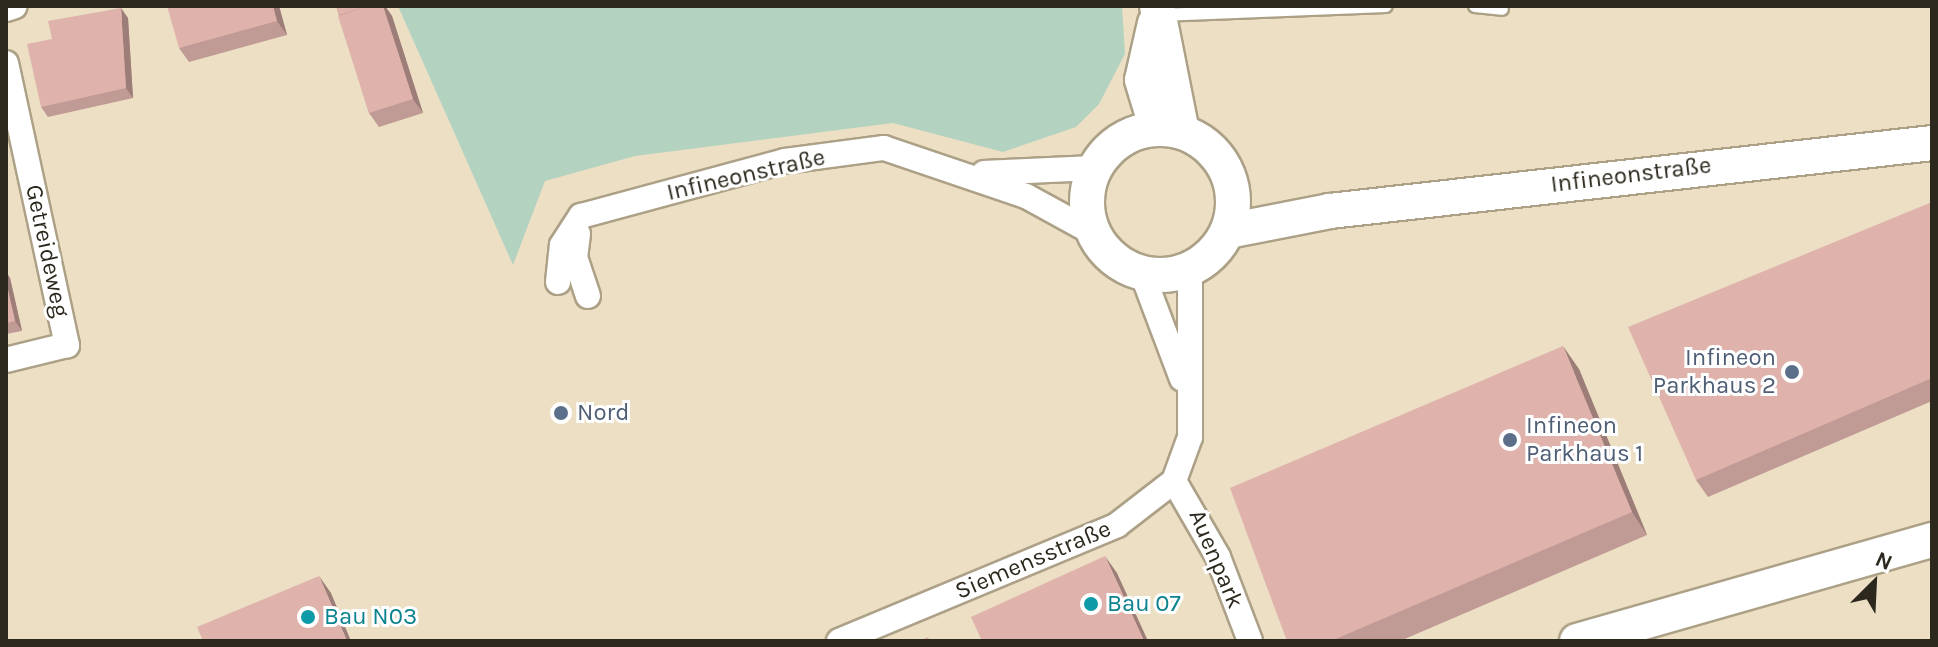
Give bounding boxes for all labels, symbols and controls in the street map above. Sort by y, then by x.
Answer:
street label: Infineonstraße [664,143,828,207]
street label: Infineonstraße [1549,151,1713,199]
street label: Getreideweg [19,182,75,320]
place label: Infineon Parkhaus 2 [1653,344,1776,400]
marker: Infineon Parkhaus 2 [1783,363,1801,381]
place label: Nord [577,399,629,427]
marker: Nord [552,404,570,422]
place label: Infineon Parkhaus 1 [1526,412,1643,468]
marker: Infineon Parkhaus 1 [1501,431,1519,449]
street label: Auenpark [1182,505,1250,613]
street label: Siemensstraße [951,514,1115,606]
north arrow [1834,543,1914,623]
text: N [1871,546,1896,576]
place label: Bau 07 [1107,590,1181,618]
marker: Bau 07 [1082,595,1100,613]
place label: Bau N03 [324,603,417,631]
marker: Bau N03 [299,608,317,626]

